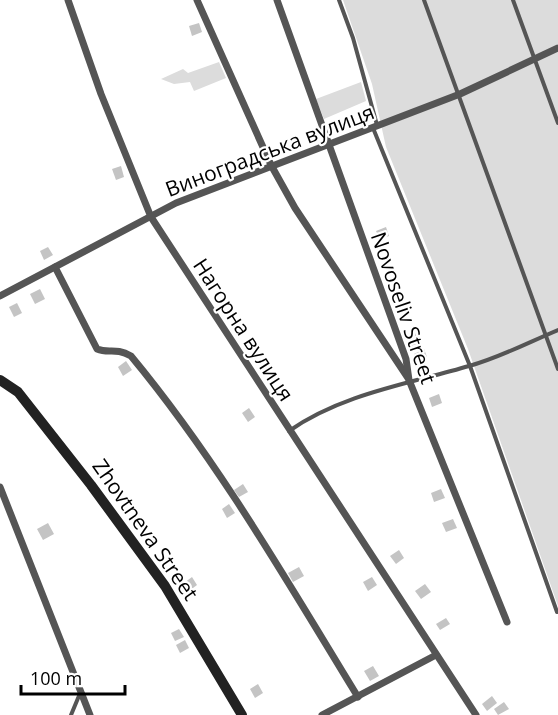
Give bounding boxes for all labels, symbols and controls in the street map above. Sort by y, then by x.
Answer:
street label: Виноградська вулиця [161,97,378,203]
street label: Novoseliv Street [365,228,443,387]
street label: Нагорна вулиця [187,253,300,406]
street label: Zhovtneva Street [87,453,205,606]
scale bar [21,658,124,696]
text: 100 m [30,666,82,690]

